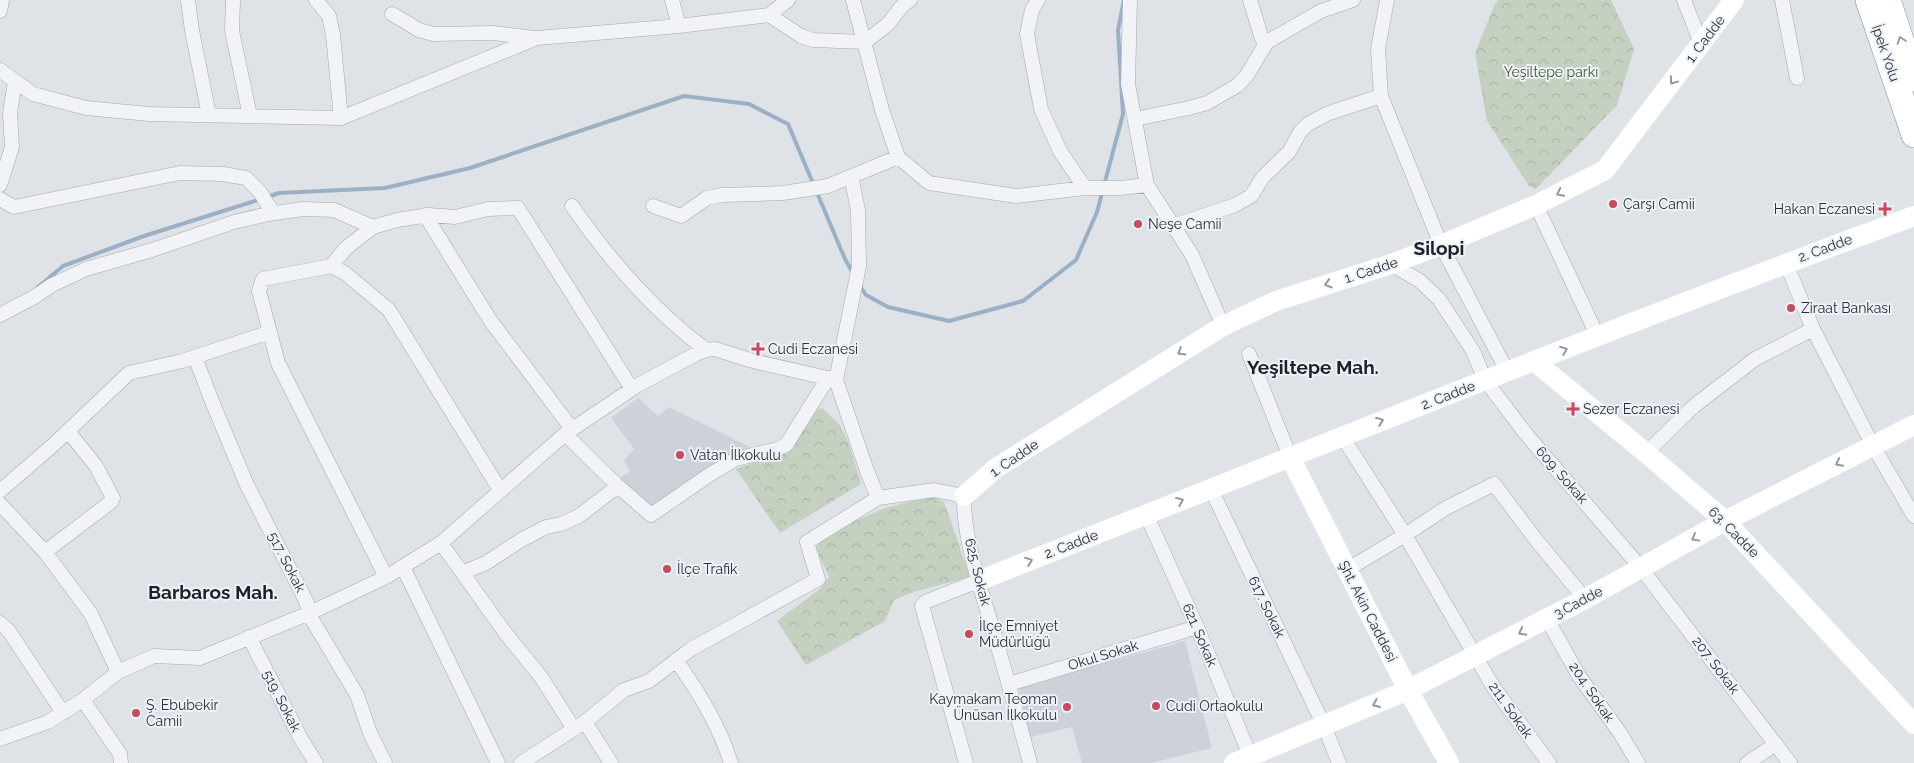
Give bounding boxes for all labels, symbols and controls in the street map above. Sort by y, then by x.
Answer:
street label: 1. Cadde [1682,12,1728,66]
street label: İpek Yolu [1869,22,1905,84]
one-way arrow [1897,36,1907,44]
park label: Yeşiltepe parkı [1504,64,1598,80]
one-way arrow [1670,75,1679,85]
one-way arrow [1556,187,1565,197]
place label: Çarşı Camii [1623,196,1695,212]
marker: Çarşı Camii [1607,198,1619,210]
place label: Hakan Eczanesi [1774,201,1875,217]
marker: Hakan Eczanesi [1879,203,1891,215]
place label: Neşe Camii [1148,216,1222,232]
marker: Neşe Camii [1132,218,1144,230]
street label: 2. Cadde [1796,231,1854,265]
district label: Silopi [1414,237,1464,259]
street label: 1. Cadde [1342,254,1400,286]
one-way arrow [1324,279,1332,289]
place label: Ziraat Bankası [1801,300,1891,316]
marker: Ziraat Bankası [1785,302,1797,314]
place label: Cudi Eczanesi [768,341,858,357]
marker: Cudi Eczanesi [752,343,764,355]
one-way arrow [1177,345,1186,355]
one-way arrow [1559,346,1568,356]
district label: Yeşiltepe Mah. [1247,356,1379,378]
street label: 2. Cadde [1419,377,1477,413]
place label: Sezer Eczanesi [1583,401,1679,417]
marker: Sezer Eczanesi [1567,403,1579,415]
one-way arrow [1375,417,1383,427]
street label: 1. Cadde [987,436,1041,480]
street label: 609. Sokak [1533,443,1592,507]
place label: Vatan İlkokulu [690,445,781,463]
marker: Vatan İlkokulu [674,449,686,461]
one-way arrow [1836,457,1845,467]
one-way arrow [1175,497,1184,507]
street label: 63. Cadde [1705,503,1763,561]
street label: 2. Cadde [1042,526,1100,562]
street label: 517. Sokak [265,529,309,595]
one-way arrow [1692,532,1701,542]
street label: 625. Sokak [962,537,994,608]
one-way arrow [1024,556,1033,567]
street label: Şht. Akin Caddesi [1336,558,1400,664]
place label: İlçe Trafik [677,559,738,577]
marker: İlçe Trafik [661,563,673,575]
street label: 617. Sokak [1245,574,1289,641]
district label: Barbaros Mah. [148,581,278,603]
street label: 3.Cadde [1551,583,1605,621]
street label: 621. Sokak [1180,601,1221,670]
place label: İlçe Emniyet Müdürlüğü [979,616,1059,650]
one-way arrow [1518,626,1527,636]
marker: İlçe Emniyet Müdürlüğü [963,628,975,640]
street label: 207. Sokak [1689,633,1743,697]
street label: Okul Sokak [1066,637,1141,673]
street label: 204. Sokak [1566,659,1618,726]
street label: 519. Sokak [260,667,305,735]
street label: 211. Sokak [1486,679,1536,742]
place label: Kaymakam Teoman Ünüsan İlkokulu [929,691,1057,723]
place label: Ş. Ebubekir Camii [146,697,219,729]
place label: Cudi Ortaokulu [1166,698,1263,714]
one-way arrow [1372,698,1381,708]
marker: Cudi Ortaokulu [1150,700,1162,712]
marker: Kaymakam Teoman Ünüsan İlkokulu [1061,701,1073,713]
marker: Ş. Ebubekir Camii [130,707,142,719]

